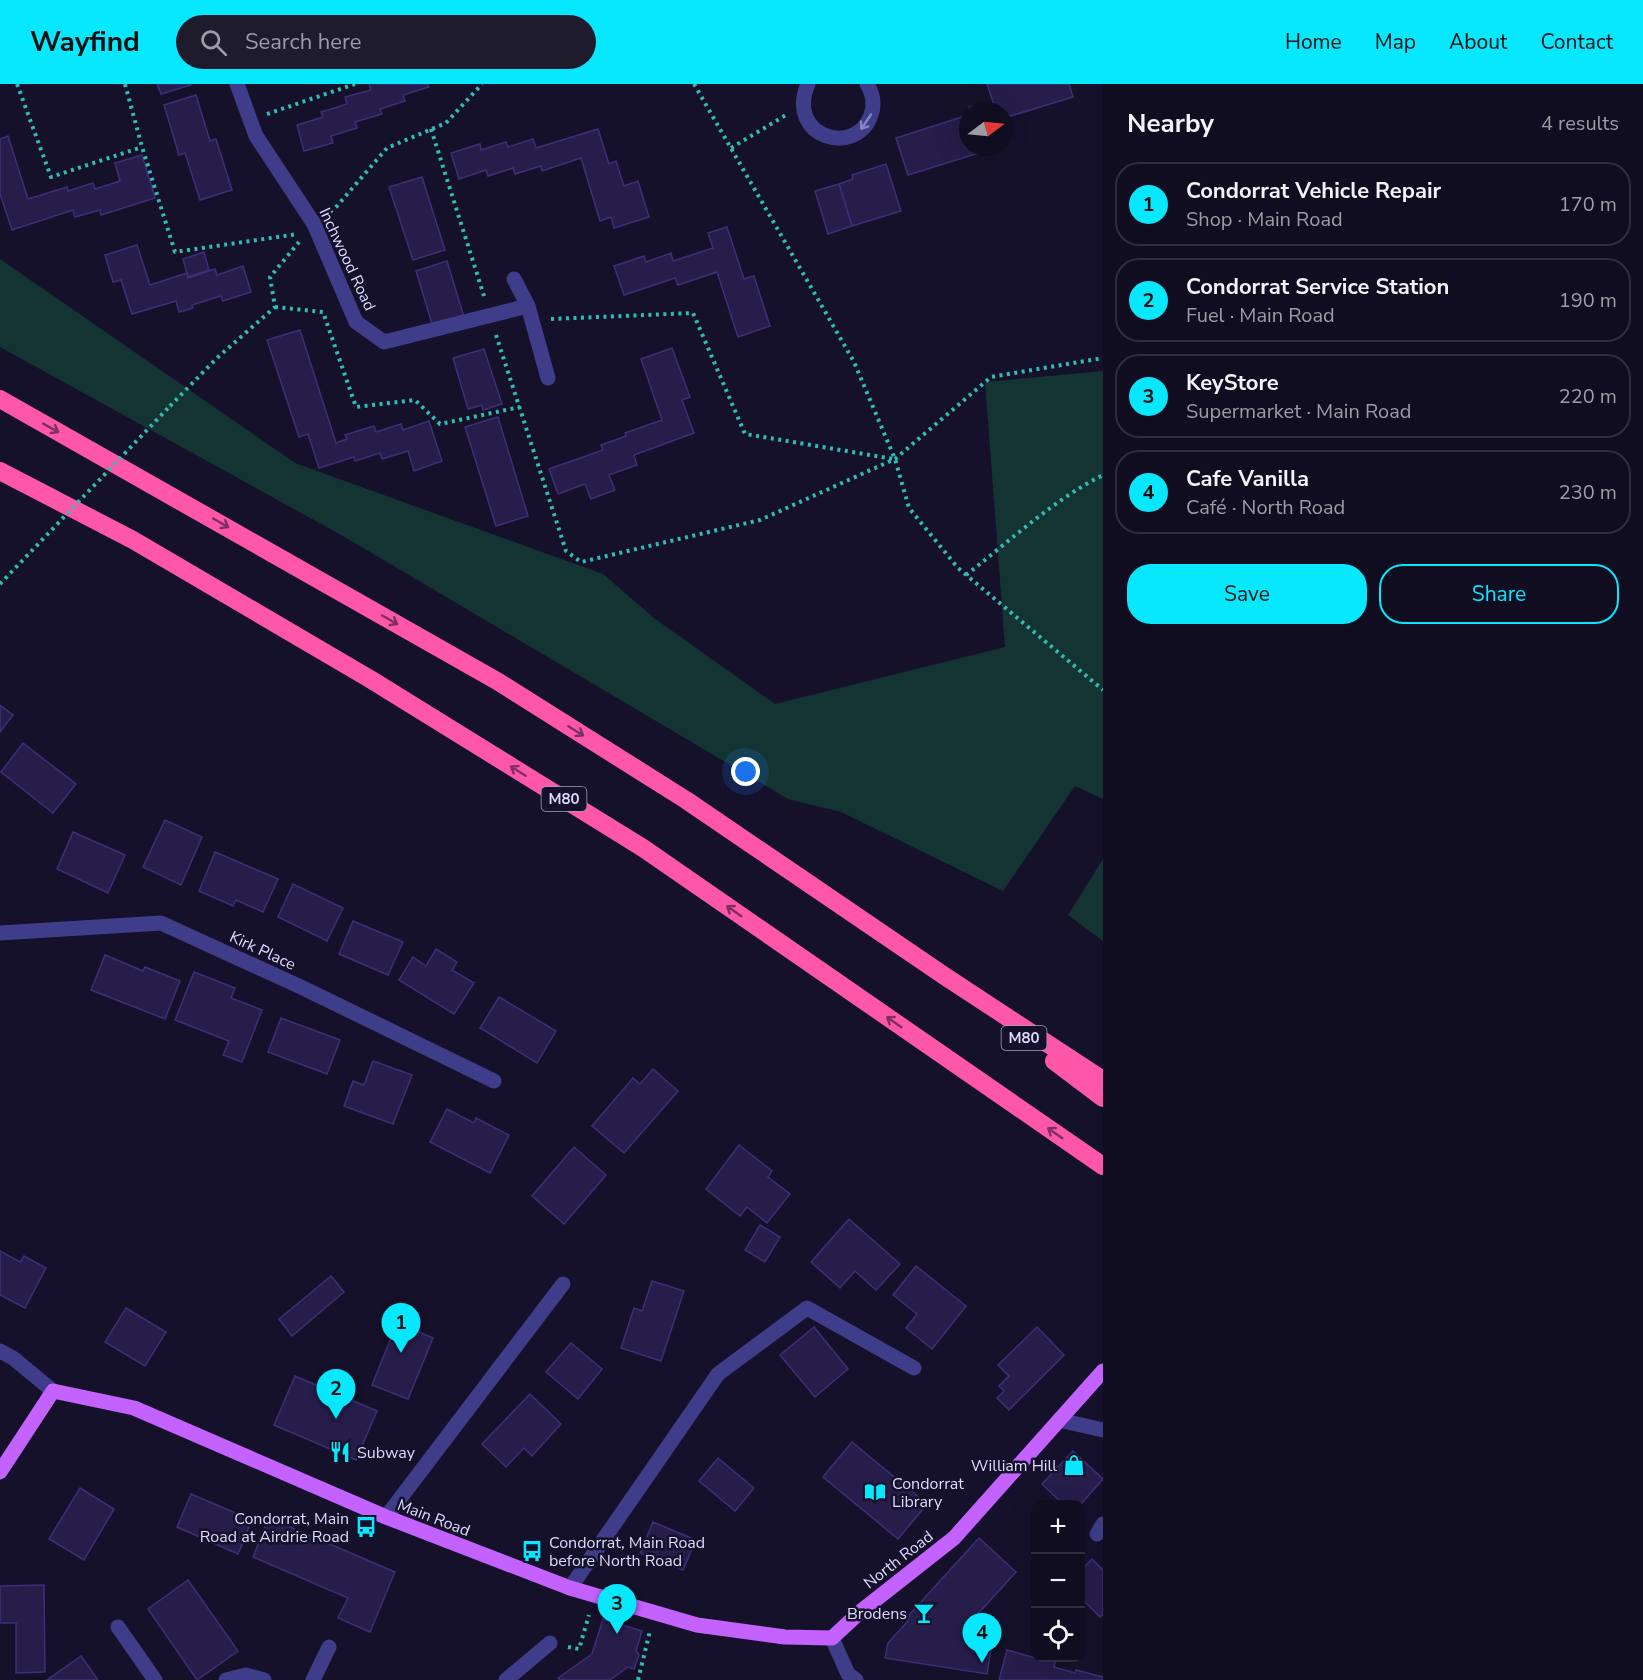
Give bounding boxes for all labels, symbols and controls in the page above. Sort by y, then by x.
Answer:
search box [176,15,596,69]
text: Wayfind [30,23,140,61]
icon: search [197,26,230,59]
text: Search here [245,27,362,57]
text: Home [1285,28,1342,56]
text: Map [1375,28,1416,56]
text: About [1449,28,1507,56]
text: Contact [1540,28,1613,56]
north arrow [959,102,1013,156]
text: Nearby [1127,106,1214,141]
text: 4 results [1541,110,1619,137]
one-way arrow [859,113,872,130]
text: Condorrat Vehicle Repair [1186,176,1441,206]
text: 1 [1143,191,1155,218]
text: 170 m [1559,191,1617,218]
street label: Inchwood Road [314,204,381,315]
text: Shop · Main Road [1186,206,1343,233]
text: Condorrat Service Station [1186,272,1449,302]
text: 2 [1143,287,1155,314]
text: 190 m [1559,287,1617,314]
text: Fuel · Main Road [1186,302,1335,329]
text: KeyStore [1186,368,1279,398]
text: 3 [1143,383,1155,410]
text: 220 m [1559,383,1617,410]
text: Supermarket · Main Road [1186,398,1411,425]
one-way arrow [42,422,59,434]
text: Cafe Vanilla [1186,464,1309,494]
text: 4 [1143,479,1155,506]
text: 230 m [1559,479,1617,506]
text: Café · North Road [1186,494,1345,521]
one-way arrow [212,517,229,529]
button: Save [1127,564,1367,624]
button: Share [1379,564,1619,624]
one-way arrow [381,614,398,626]
one-way arrow [567,725,584,737]
your location [731,757,760,786]
one-way arrow [509,764,526,777]
road number: M80 [542,787,586,811]
one-way arrow [726,905,742,917]
street label: Kirk Place [226,926,299,976]
one-way arrow [887,1016,903,1028]
road number: M80 [1002,1026,1046,1050]
one-way arrow [1047,1127,1064,1139]
pin: 1 [382,1304,420,1353]
pin: 2 [316,1370,356,1419]
restaurant icon: Subway [328,1440,352,1464]
place label: Subway [357,1442,416,1464]
shop icon: William Hill [1062,1453,1086,1477]
place label: William Hill [971,1455,1057,1477]
place label: Condorrat Library [892,1473,964,1513]
library icon: Condorrat Library [863,1480,887,1504]
street label: Main Road [394,1494,473,1542]
map controls [1031,1500,1085,1662]
button: + [1031,1500,1085,1554]
place label: Condorrat, Main Road at Airdrie Road [200,1508,349,1548]
bus stop icon: Condorrat, Main Road at Airdrie Road [354,1515,378,1539]
street label: North Road [859,1526,938,1594]
place label: Condorrat, Main Road before North Road [549,1532,705,1572]
bus stop icon: Condorrat, Main Road before North Road [520,1539,544,1563]
button: − [1031,1554,1085,1608]
pin: 3 [598,1584,636,1634]
bar icon: Brodens [912,1601,936,1625]
place label: Brodens [847,1603,907,1625]
button: locate [1031,1608,1085,1662]
pin: 4 [962,1614,1002,1663]

